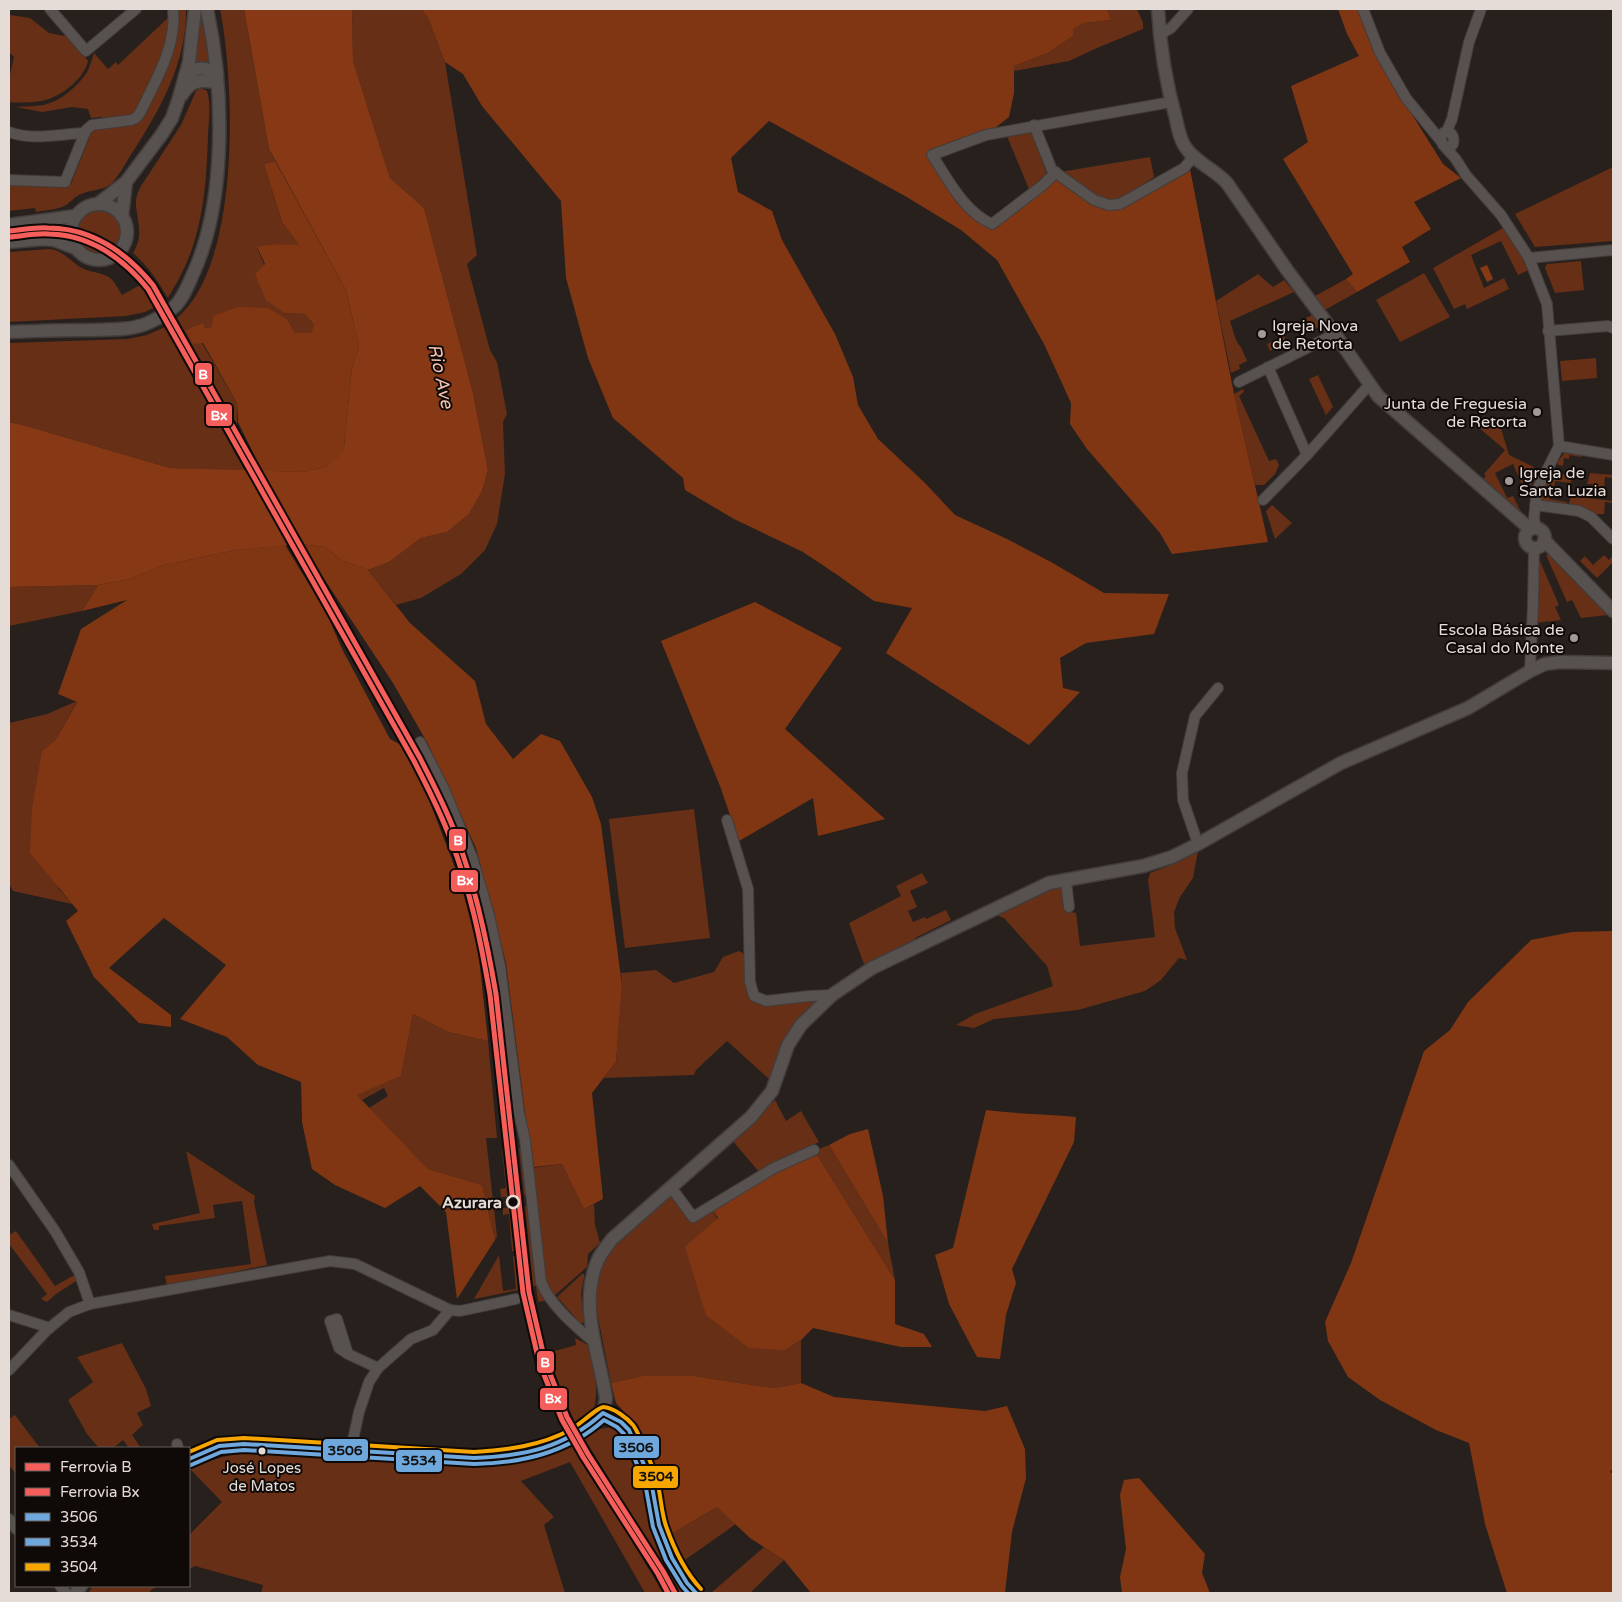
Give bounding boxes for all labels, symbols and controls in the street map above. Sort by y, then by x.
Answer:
place label: Igreja Nova de Retorta [1272,316,1358,354]
marker: Igreja Nova de Retorta [1256,328,1268,340]
water label: Rio Ave [423,342,459,411]
line badge: B [194,362,213,386]
text: B [198,366,208,383]
place label: Junta de Freguesia de Retorta [1384,394,1527,432]
line badge: Bx [205,403,233,427]
marker: Junta de Freguesia de Retorta [1531,406,1543,418]
text: Bx [210,407,228,424]
place label: Igreja de Santa Luzia [1519,463,1607,501]
marker: Igreja de Santa Luzia [1503,475,1515,487]
place label: Escola Básica de Casal do Monte [1438,620,1564,658]
marker: Escola Básica de Casal do Monte [1568,632,1580,644]
line badge: B [448,828,467,852]
text: B [453,832,463,849]
line badge: Bx [450,869,479,893]
text: Bx [456,872,474,889]
place label: Azurara [442,1193,502,1213]
marker: Azurara [506,1195,520,1209]
line badge: B [536,1350,555,1374]
text: B [540,1354,550,1371]
line badge: Bx [539,1387,568,1411]
text: Bx [544,1390,562,1407]
line badge: 3506 [613,1435,660,1459]
line badge: 3506 [322,1438,369,1462]
text: 3506 [618,1439,654,1456]
text: 3506 [327,1442,363,1459]
marker: José Lopes de Matos [257,1446,267,1456]
legend [15,1447,190,1587]
line badge: 3534 [395,1449,443,1473]
text: 3534 [401,1452,437,1469]
text: Ferrovia B [60,1458,132,1476]
place label: José Lopes de Matos [223,1459,301,1495]
line badge: 3504 [632,1465,679,1489]
text: 3504 [638,1468,674,1485]
text: Ferrovia Bx [60,1483,140,1501]
text: 3506 [60,1508,98,1526]
text: 3534 [60,1533,98,1551]
text: 3504 [60,1558,98,1576]

